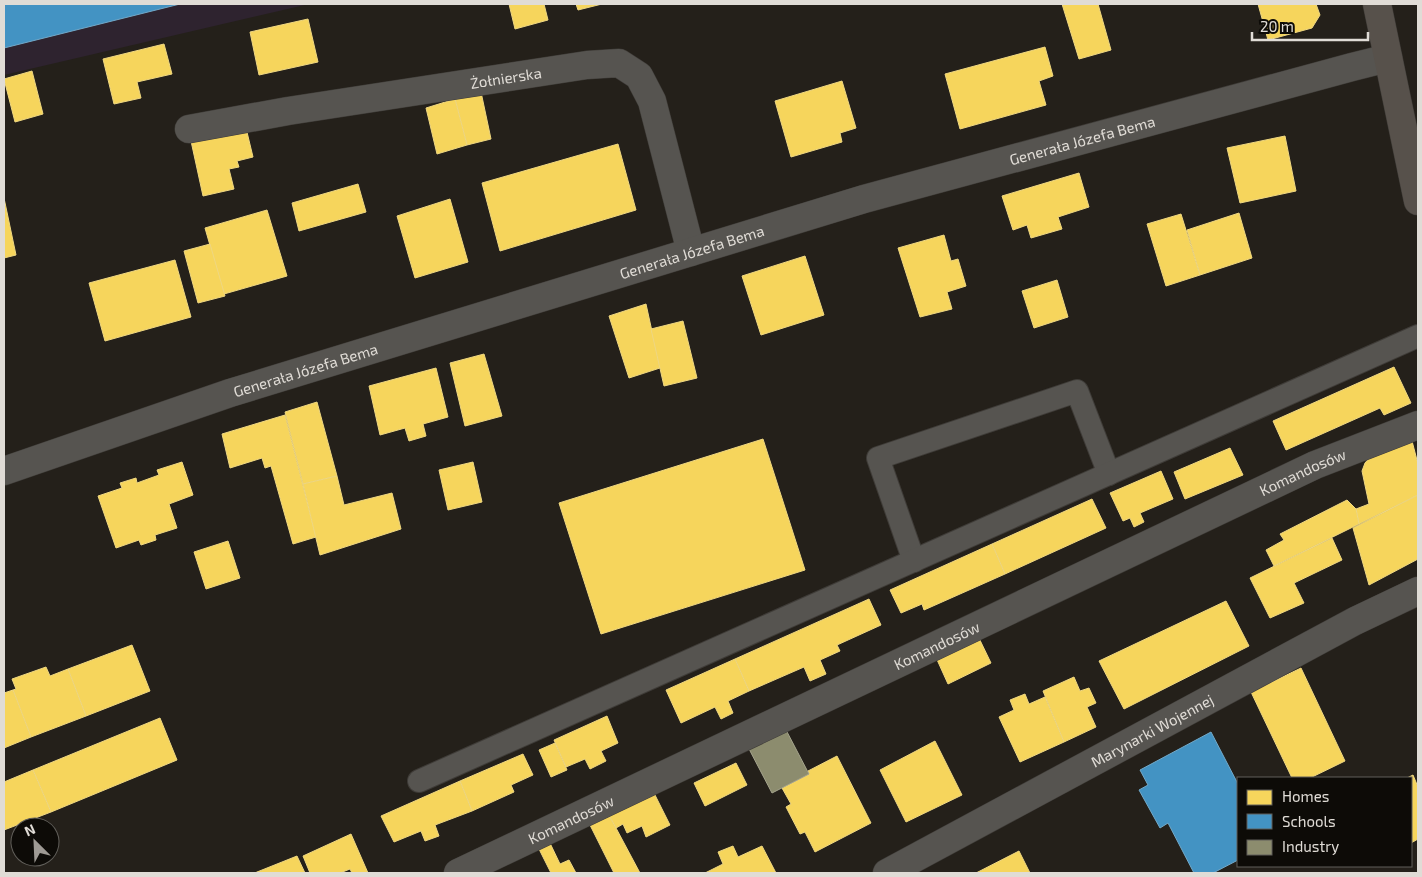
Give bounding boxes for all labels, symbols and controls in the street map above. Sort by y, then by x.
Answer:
scale bar [1252,10,1368,42]
text: 20 m [1260,17,1294,35]
street label: Żołnierska [469,63,543,92]
street label: Generała Józefa Bema [1007,112,1157,168]
street label: Generała Józefa Bema [617,221,766,282]
street label: Generała Józefa Bema [231,339,380,400]
street label: Komandosów [1256,445,1348,499]
street label: Komandosów [891,617,982,673]
street label: Marynarki Wojennej [1088,690,1217,771]
legend [1237,777,1412,867]
text: Homes [1282,787,1329,805]
street label: Komandosów [525,791,617,847]
text: Schools [1282,812,1336,830]
north arrow [10,817,60,867]
text: N [21,820,38,839]
text: Industry [1282,837,1339,855]

